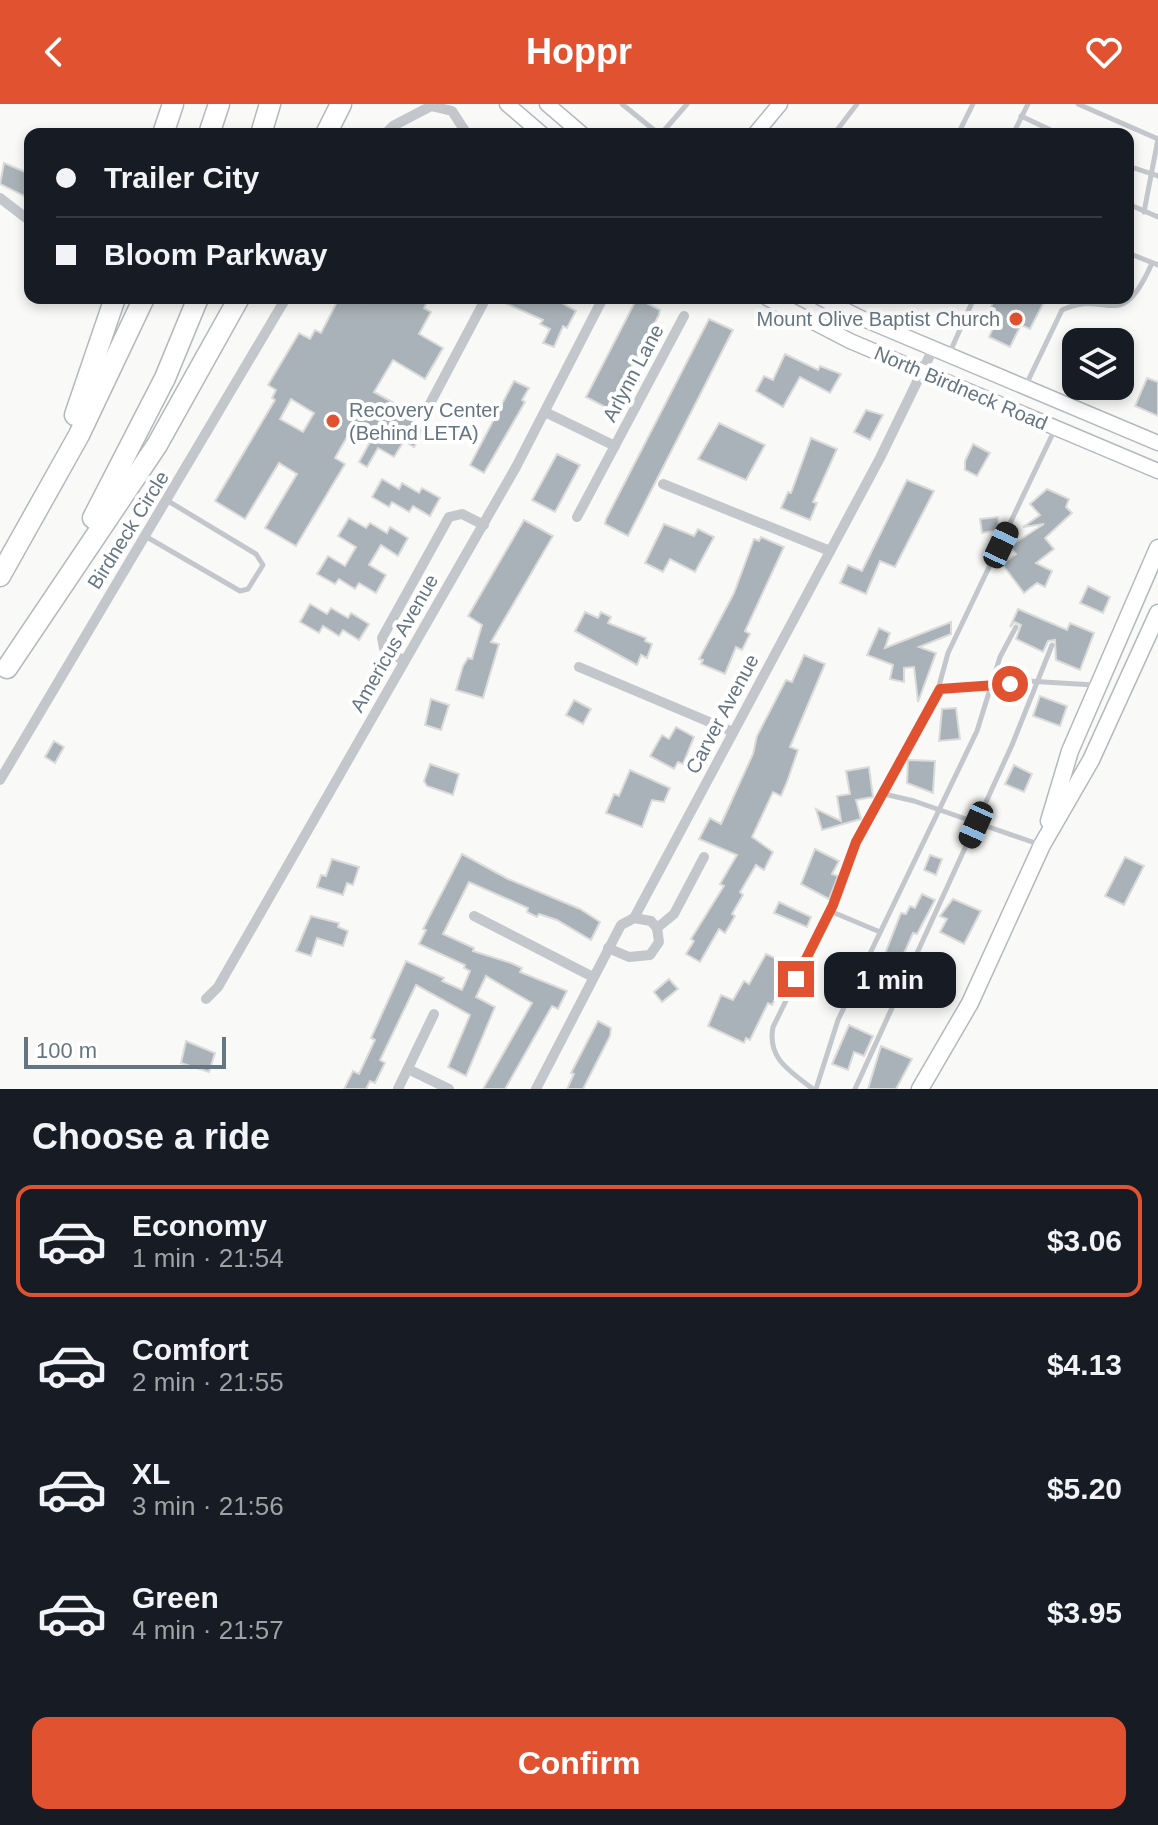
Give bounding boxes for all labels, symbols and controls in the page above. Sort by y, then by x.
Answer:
icon: back [32,30,76,74]
icon: heart [1082,30,1126,74]
text: Hoppr [526,31,632,72]
text: Trailer City [104,161,259,194]
text: Bloom Parkway [104,238,327,271]
place label: Mount Olive Baptist Church [757,308,1000,330]
marker: Mount Olive Baptist Church [1007,310,1025,328]
street label: Arlynn Lane [598,321,668,425]
map controls [1062,328,1134,400]
button: layers [1062,328,1134,400]
street label: North Birdneck Road [871,342,1051,434]
place label: Recovery Center (Behind LETA) [349,399,499,444]
marker: Recovery Center (Behind LETA) [324,412,342,430]
street label: Birdneck Circle [83,467,173,593]
car [980,518,1022,572]
street label: Americus Avenue [346,570,442,716]
street label: Carver Avenue [681,651,763,777]
route start [992,666,1028,702]
car [955,798,997,852]
callout: 1 min [824,951,956,1007]
route end [778,961,814,997]
text: 1 min [856,965,924,995]
scale bar [24,1033,226,1069]
text: 100 m [36,1038,97,1063]
text: Choose a ride [32,1116,270,1157]
icon: car [36,1205,108,1277]
text: Economy [132,1209,267,1242]
text: $3.06 [1047,1224,1122,1257]
text: 1 min · 21:54 [132,1243,284,1273]
icon: car [36,1329,108,1401]
text: Comfort [132,1333,249,1366]
text: $4.13 [1047,1348,1122,1381]
text: 2 min · 21:55 [132,1367,284,1397]
icon: car [36,1453,108,1525]
text: XL [132,1457,170,1490]
text: $5.20 [1047,1472,1122,1505]
text: 3 min · 21:56 [132,1491,284,1521]
icon: car [36,1577,108,1649]
text: Green [132,1581,219,1614]
text: $3.95 [1047,1596,1122,1629]
text: 4 min · 21:57 [132,1615,284,1645]
button: Confirm [32,1717,1126,1809]

